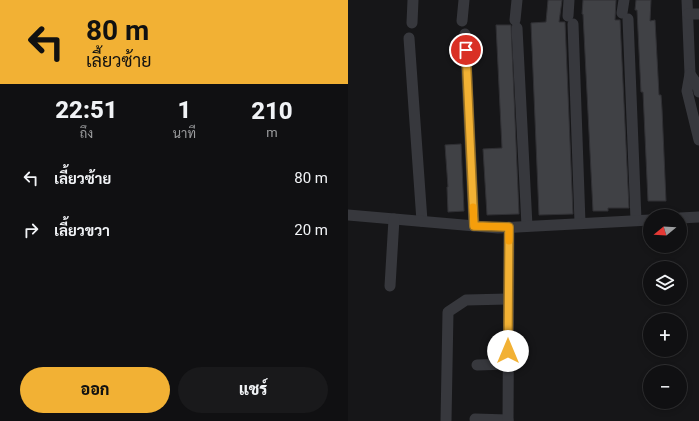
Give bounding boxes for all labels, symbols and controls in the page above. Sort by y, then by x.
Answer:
text: 80 m [86,14,149,47]
icon: left [20,16,72,68]
pin [449,33,483,67]
icon: arrive [455,39,477,61]
text: เลี้ยวซ้าย [86,50,152,71]
text: 22:51 [55,96,118,124]
text: 1 [177,96,191,124]
text: 210 [251,97,293,125]
text: m [266,125,278,140]
text: ถึง [80,126,93,141]
text: นาที [173,126,196,141]
icon: left [20,167,42,189]
text: 80 m [294,169,328,187]
text: เลี้ยวซ้าย [54,170,111,188]
north arrow [643,209,687,253]
map controls [643,209,687,409]
icon: right [20,219,42,241]
text: 20 m [294,221,328,239]
text: เลี้ยวขวา [54,222,110,240]
button: layers [643,261,687,305]
button: + [643,313,687,357]
position arrow [487,330,529,372]
button: − [643,365,687,409]
button: ออก [20,367,170,413]
button: แชร์ [178,367,328,413]

